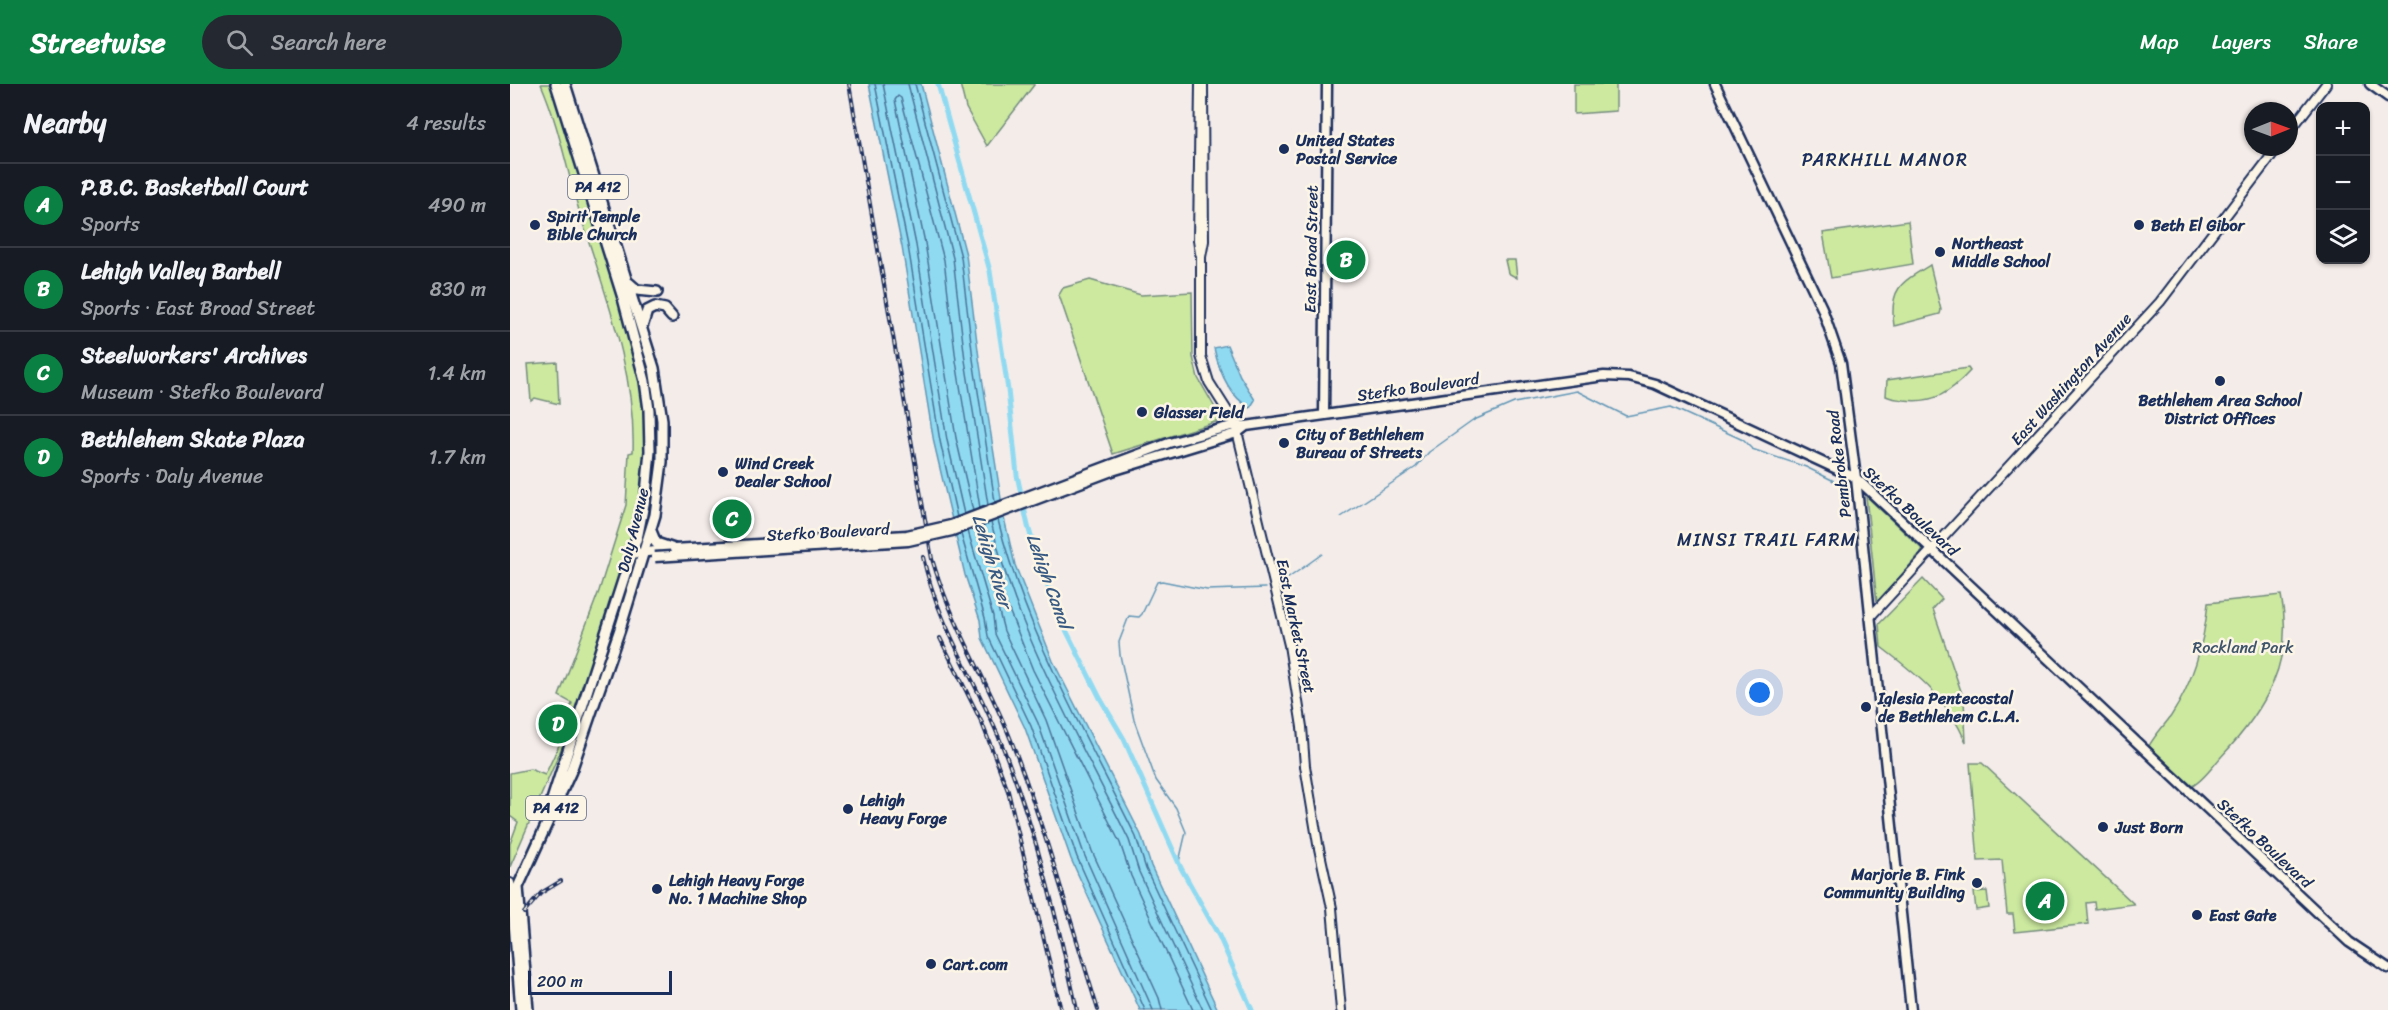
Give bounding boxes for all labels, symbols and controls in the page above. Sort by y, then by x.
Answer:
search box [202,15,622,69]
text: Streetwise [30,18,166,67]
text: Search here [271,23,387,62]
text: Map [2140,23,2179,61]
text: Layers [2212,23,2271,61]
text: Share [2304,23,2358,61]
icon: search [223,26,256,59]
text: Nearby [24,100,106,146]
north arrow [2244,102,2298,156]
map controls [2316,102,2370,264]
button: + [2316,102,2370,156]
text: 4 results [406,106,486,141]
place label: United States Postal Service [1296,126,1398,173]
marker: United States Postal Service [1277,142,1291,156]
district label: PARKHILL MANOR [1802,144,1968,176]
button: − [2316,156,2370,210]
text: P.B.C. Basketball Court [81,168,309,207]
road number: PA 412 [568,175,628,199]
street label: East Broad Street [1295,185,1327,313]
text: A [37,188,50,223]
text: 490 m [428,188,486,223]
place label: Spirit Temple Bible Church [546,202,641,249]
text: Sports [81,207,140,242]
button: layers [2316,210,2370,264]
place label: Beth El Gibor [2151,211,2246,240]
marker: Spirit Temple Bible Church [528,218,542,232]
marker: Beth El Gibor [2132,218,2146,232]
place label: Northeast Middle School [1951,229,2052,276]
pin: B [1326,238,1366,282]
marker: Northeast Middle School [1933,245,1947,259]
text: Lehigh Valley Barbell [81,252,281,291]
text: B [37,272,50,307]
text: 830 m [430,272,486,307]
text: Sports · East Broad Street [81,291,315,326]
street label: East Washington Avenue [2003,306,2139,452]
text: Steelworkers' Archives [81,336,307,375]
text: C [37,356,50,391]
text: 1.4 km [428,356,486,391]
street label: Stefko Boulevard [1355,364,1482,410]
marker: Bethlehem Area School District Offices [2213,374,2227,388]
text: Museum · Stefko Boulevard [81,375,323,410]
place label: Bethlehem Area School District Offices [2138,386,2303,433]
place label: Glasser Field [1153,398,1245,427]
marker: Glasser Field [1135,405,1149,419]
street label: Pembroke Road [1818,407,1860,519]
text: Bethlehem Skate Plaza [81,420,305,459]
place label: City of Bethlehem Bureau of Streets [1295,420,1424,467]
marker: City of Bethlehem Bureau of Streets [1277,436,1291,450]
text: D [38,440,49,475]
text: 1.7 km [429,440,486,475]
place label: Wind Creek Dealer School [735,449,832,496]
text: Sports · Daly Avenue [81,459,263,494]
street label: Stefko Boulevard [1856,459,1967,565]
marker: Wind Creek Dealer School [716,465,730,479]
street label: Daly Avenue [609,485,657,575]
pin: C [712,496,752,542]
water label: Lehigh River [963,510,1022,615]
street label: Stefko Boulevard [766,514,892,550]
district label: MINSI TRAIL FARM [1677,524,1857,556]
water label: Lehigh Canal [1017,529,1082,637]
street label: East Market Street [1268,556,1324,696]
park label: Rockland Park [2193,633,2294,662]
your location [1745,678,1774,707]
place label: Iglesia Pentecostal de Bethlehem C.L.A. [1877,684,2020,731]
marker: Iglesia Pentecostal de Bethlehem C.L.A. [1859,700,1873,714]
pin: D [538,702,578,746]
place label: Lehigh Heavy Forge [859,786,948,833]
street label: Stefko Boulevard [2210,791,2321,897]
road number: PA 412 [526,796,586,820]
marker: Lehigh Heavy Forge [841,802,855,816]
place label: Just Born [2114,813,2184,842]
marker: Just Born [2096,820,2110,834]
place label: Marjorie B. Fink Community Building [1823,860,1965,907]
place label: Lehigh Heavy Forge No. 1 Machine Shop [668,866,807,913]
marker: Marjorie B. Fink Community Building [1970,876,1984,890]
pin: A [2026,878,2065,924]
marker: Lehigh Heavy Forge No. 1 Machine Shop [650,882,664,896]
place label: East Gate [2209,901,2277,930]
marker: East Gate [2190,908,2204,922]
place label: Cart.com [942,950,1009,979]
marker: Cart.com [924,957,938,971]
text: 200 m [537,967,583,996]
scale bar [528,968,672,996]

